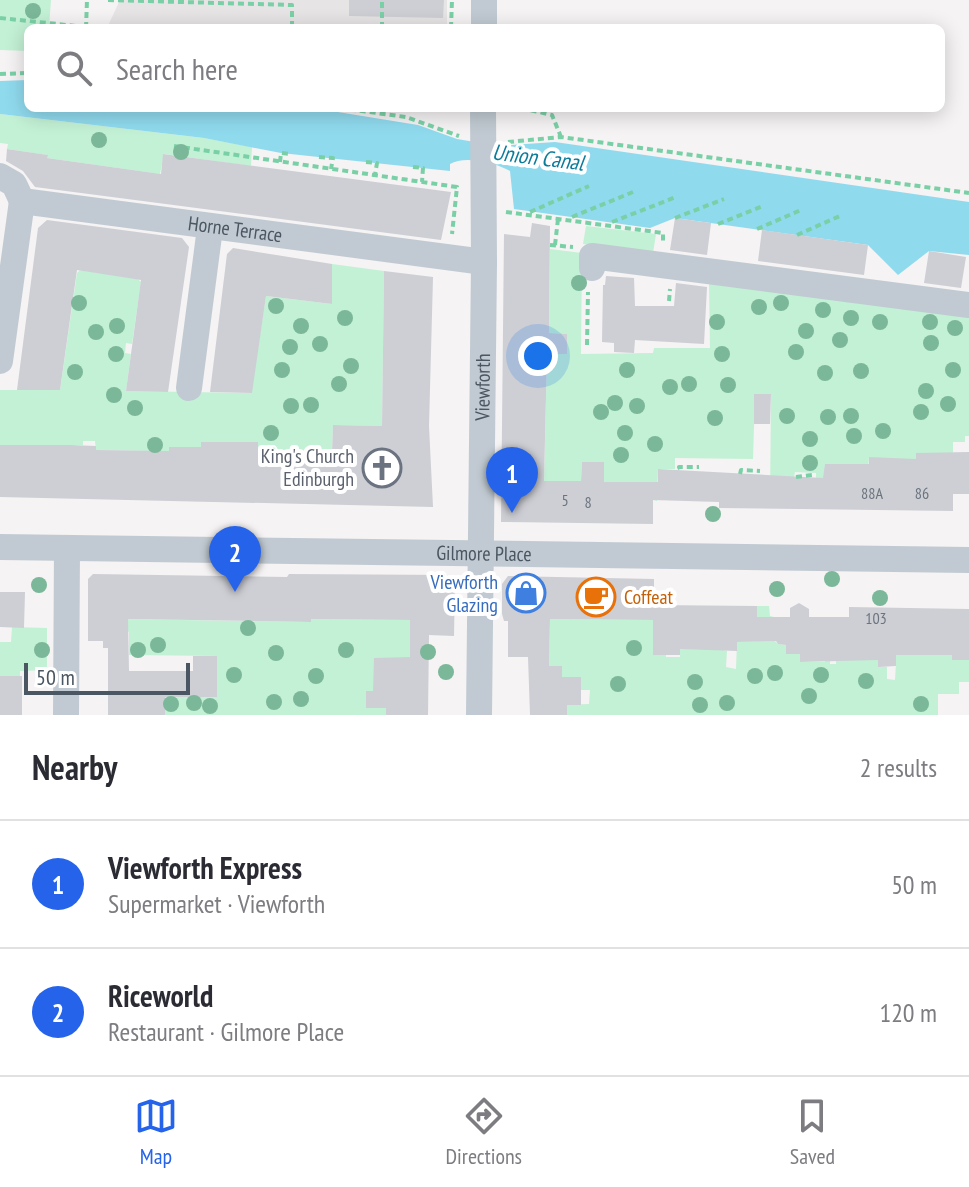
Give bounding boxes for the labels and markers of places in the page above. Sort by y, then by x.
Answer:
place label: King's Church Edinburgh [261,443,354,492]
church icon: King's Church Edinburgh [361,447,403,489]
pin: 1 [486,447,538,513]
pin: 2 [209,526,261,592]
place label: Viewforth Glazing [430,569,498,618]
shop icon: Viewforth Glazing [505,572,547,614]
cafe icon: Coffeat [575,576,617,618]
place label: Coffeat [624,584,673,610]

